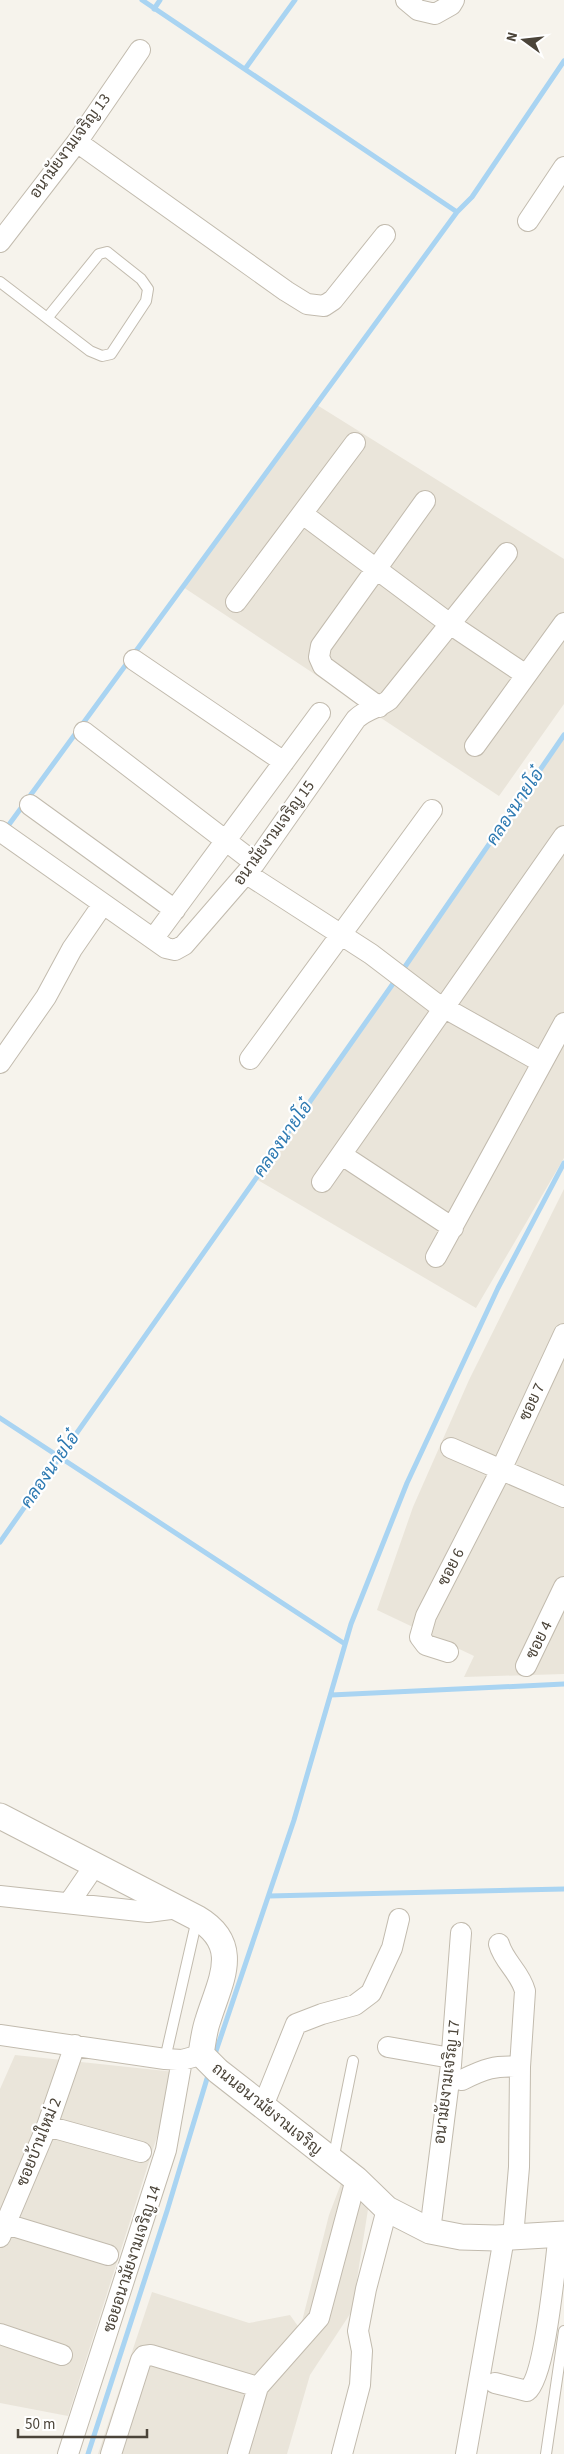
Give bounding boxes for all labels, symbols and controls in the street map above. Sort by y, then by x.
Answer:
north arrow [499,15,549,65]
text: N [502,30,523,44]
street label: อนามัยงามเจริญ 13 [24,89,116,203]
water label: คลองนายโอ๋ [479,761,552,850]
street label: อนามัยงามเจริญ 15 [228,776,320,890]
water label: คลองนายโอ๋ [247,1093,320,1182]
street label: ซอย 7 [514,1379,550,1425]
water label: คลองนายโอ๋ [14,1424,87,1513]
street label: ซอย 6 [432,1544,470,1590]
street label: ซอย 4 [520,1617,558,1663]
street label: อนามัยงามเจริญ 17 [428,2019,466,2145]
street label: ถนนอนามัยงามเจริญ [207,2058,327,2160]
street label: ซอยบ้านใหม่ 2 [10,2094,67,2190]
street label: ซอยอนามัยงามเจริญ 14 [98,2183,166,2335]
scale bar [18,2406,146,2438]
text: 50 m [25,2414,55,2435]

